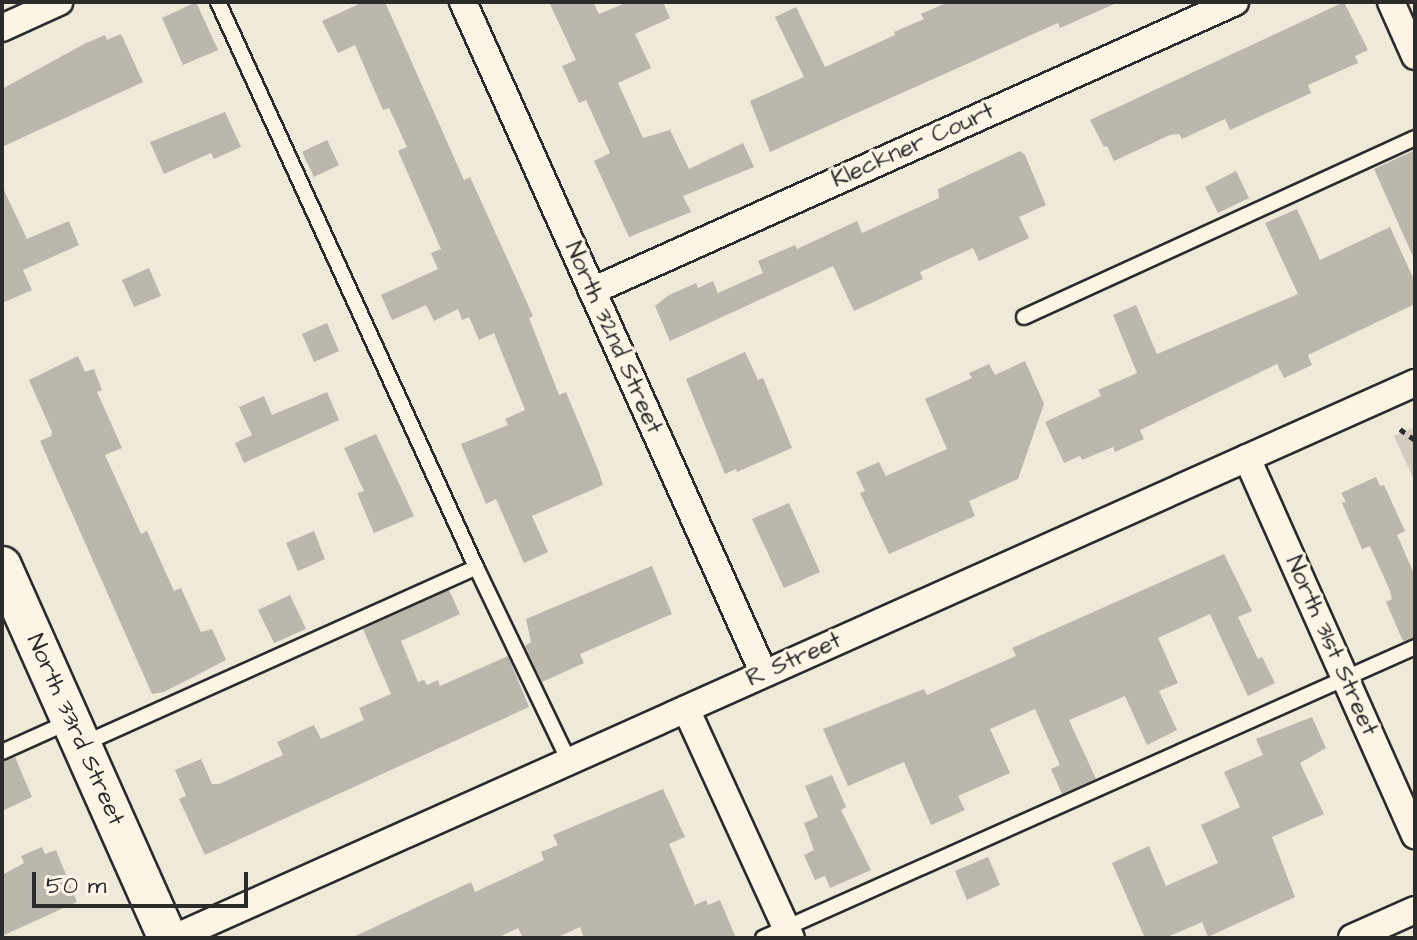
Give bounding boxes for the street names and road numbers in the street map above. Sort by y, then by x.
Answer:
street label: Kleckner Court [827,97,999,195]
street label: North 32nd Street [558,238,668,438]
street label: North 31st Street [1278,552,1384,740]
street label: R Street [742,626,846,694]
street label: North 33rd Street [20,630,130,830]

